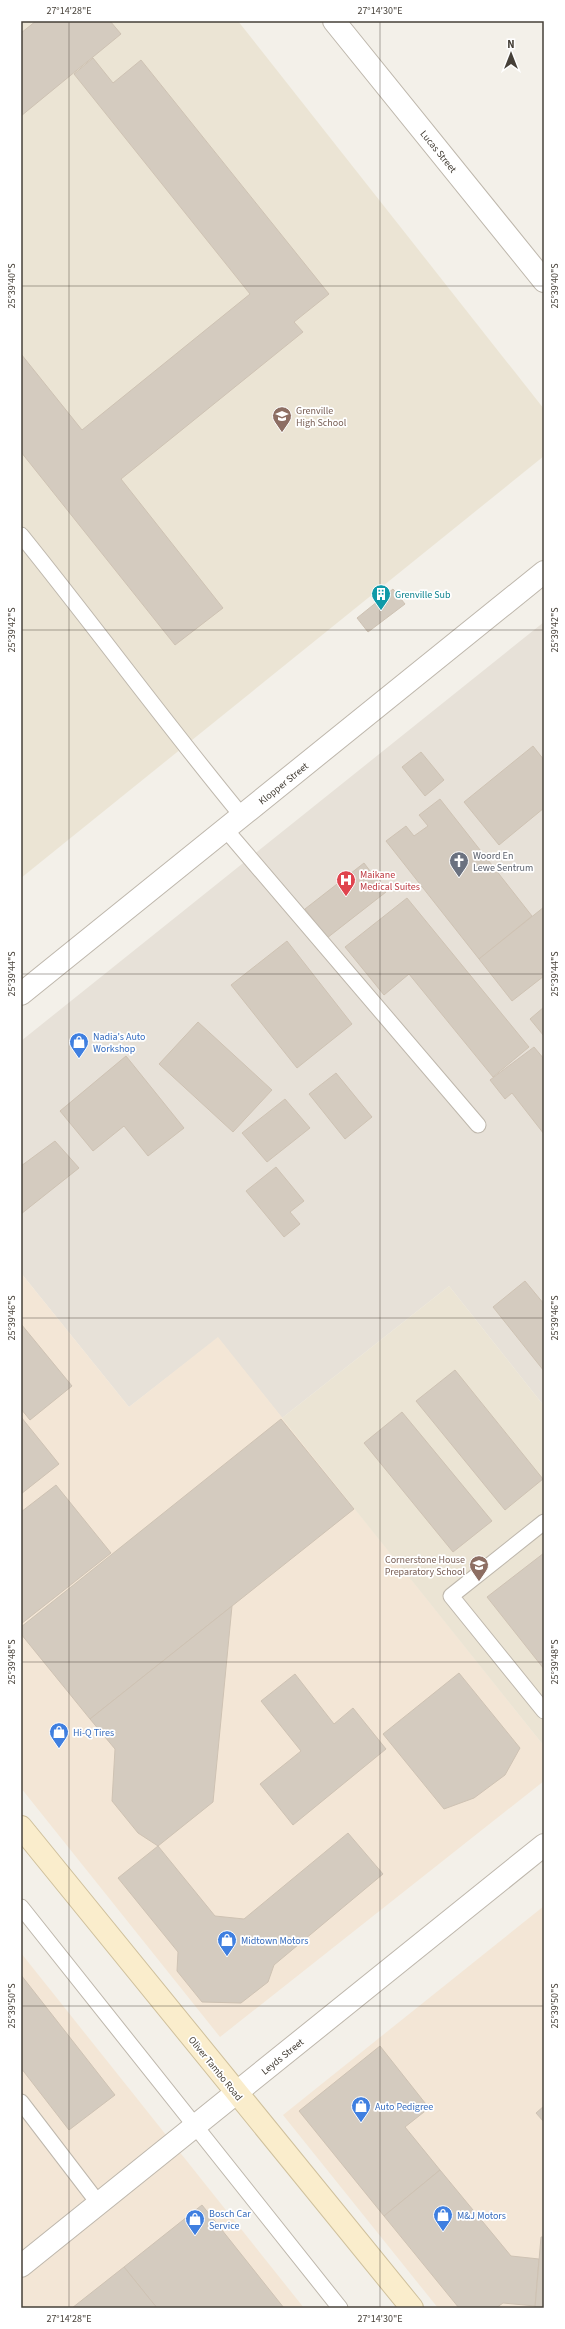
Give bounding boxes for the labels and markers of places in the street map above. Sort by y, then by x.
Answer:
place label: Grenville High School [296,404,347,430]
school or university icon: Grenville High School [271,405,293,433]
building icon: Grenville Sub [370,583,392,611]
place label: Grenville Sub [395,588,451,602]
place label: Woord En Lewe Sentrum [473,849,533,875]
church icon: Woord En Lewe Sentrum [448,850,470,878]
place label: Maikane Medical Suites [360,868,420,894]
hospital icon: Maikane Medical Suites [335,869,357,897]
place label: Nadia's Auto Workshop [93,1030,146,1056]
shop icon: Nadia's Auto Workshop [68,1031,90,1059]
place label: Cornerstone House Preparatory School [385,1553,465,1579]
school or university icon: Cornerstone House Preparatory School [468,1554,490,1582]
shop icon: Hi-Q Tires [48,1721,70,1749]
place label: Hi-Q Tires [73,1726,114,1740]
shop icon: Midtown Motors [216,1929,238,1957]
place label: Midtown Motors [241,1934,308,1948]
shop icon: Auto Pedigree [350,2095,372,2123]
place label: Auto Pedigree [375,2100,433,2114]
shop icon: M&J Motors [432,2204,454,2232]
place label: Bosch Car Service [209,2207,251,2233]
shop icon: Bosch Car Service [184,2208,206,2236]
place label: M&J Motors [457,2209,506,2223]

